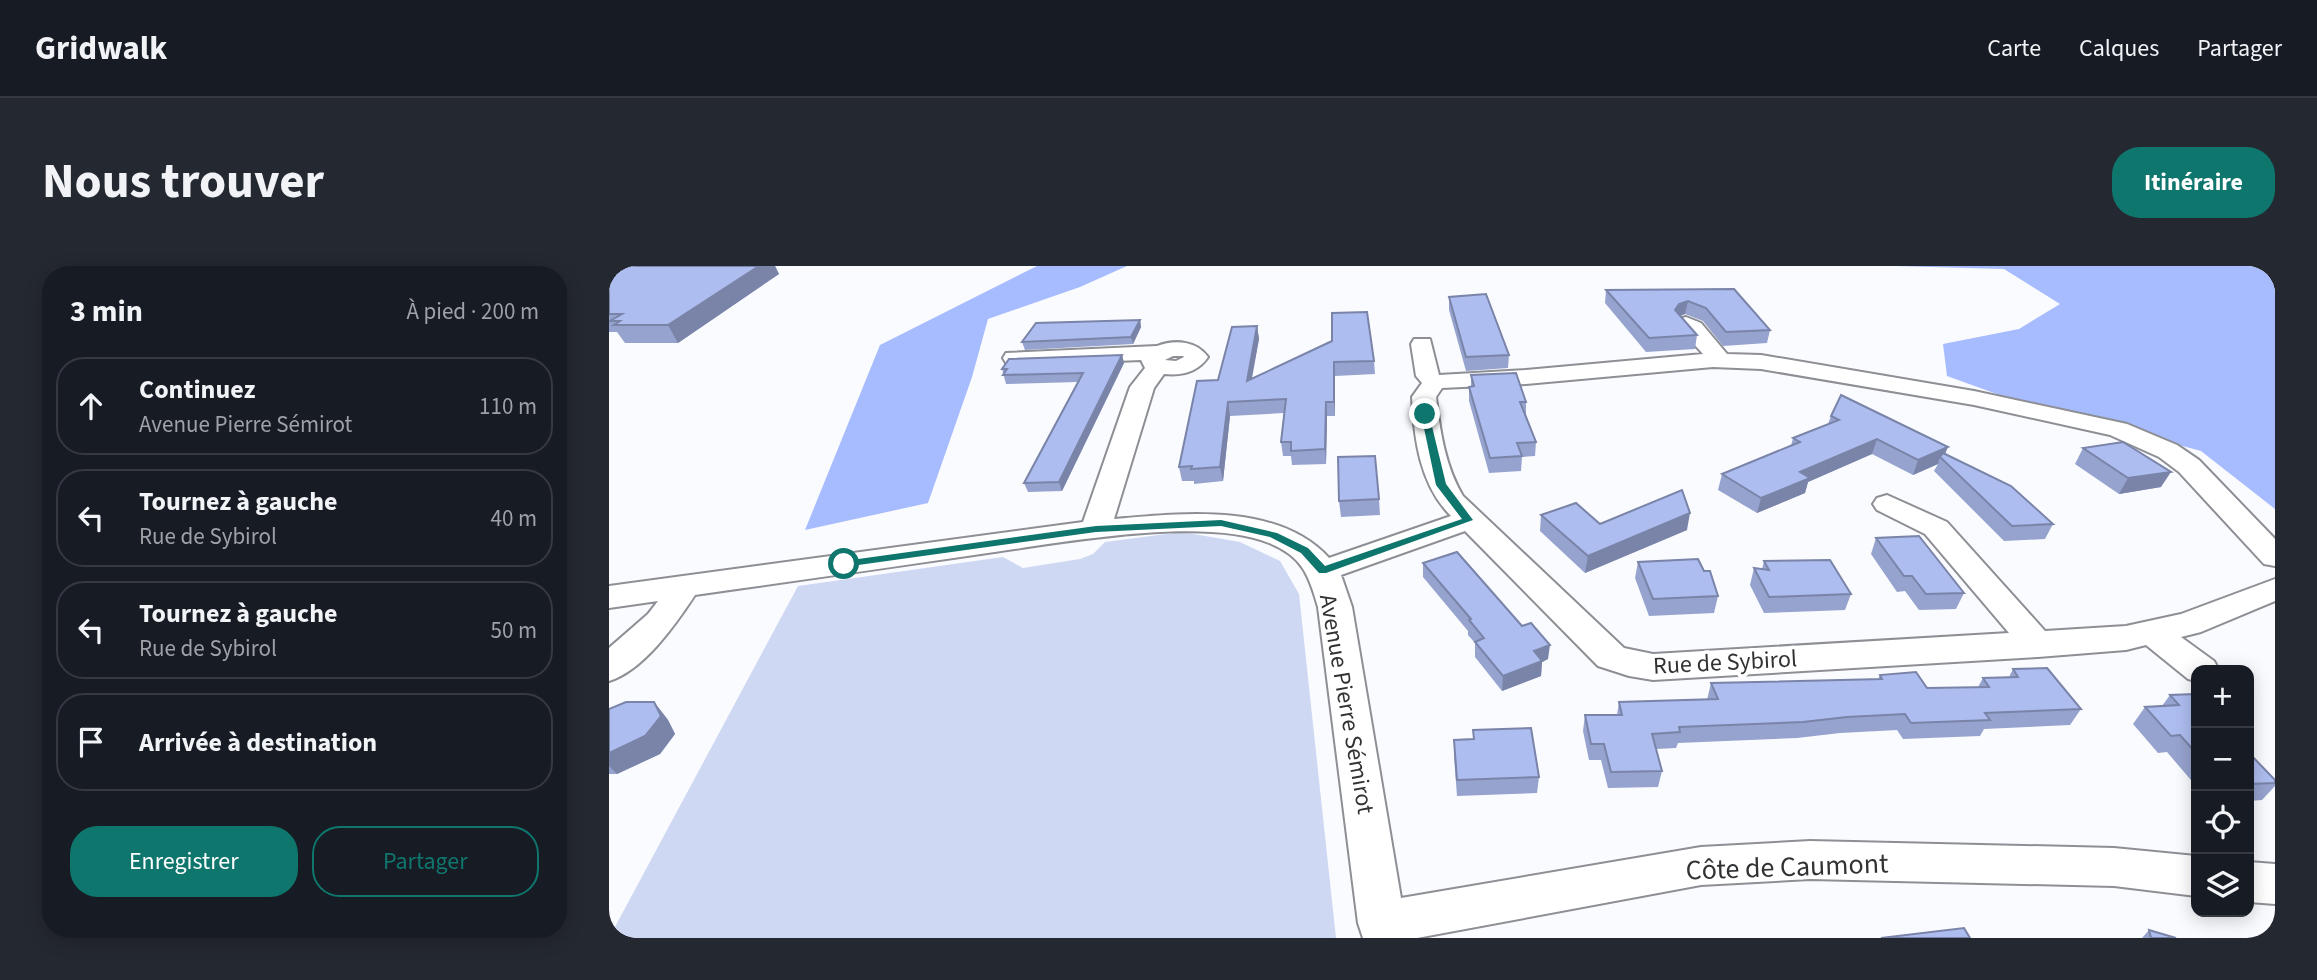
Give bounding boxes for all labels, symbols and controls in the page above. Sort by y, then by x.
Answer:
text: Gridwalk [35,25,167,72]
text: Carte [1987,31,2041,66]
text: Calques [2079,31,2159,66]
text: Partager [2197,31,2282,66]
text: Nous trouver [42,147,324,217]
button: Itinéraire [2112,147,2275,218]
text: 3 min [70,290,143,333]
text: À pied · 200 m [406,295,539,328]
text: Continuez [139,371,255,408]
icon: ahead [72,387,110,425]
text: 110 m [479,390,537,423]
route end [1409,398,1440,429]
text: Avenue Pierre Sémirot [139,408,352,441]
text: Tournez à gauche [139,483,338,520]
icon: left [72,499,110,537]
text: 40 m [490,502,537,535]
text: Rue de Sybirol [139,520,277,553]
route start [828,548,859,579]
street label: Avenue Pierre Sémirot [1310,591,1383,817]
text: Tournez à gauche [139,595,338,632]
icon: left [72,611,110,649]
text: 50 m [490,614,537,647]
text: Rue de Sybirol [139,632,277,665]
street label: Rue de Sybirol [1652,641,1798,684]
map controls [2191,665,2254,917]
button: + [2191,665,2254,728]
icon: arrive [72,723,110,761]
text: Arrivée à destination [139,724,377,761]
button: − [2191,728,2254,791]
button: locate [2191,791,2254,854]
button: Enregistrer [70,826,298,897]
button: Partager [312,826,539,897]
street label: Côte de Caumont [1685,843,1890,891]
button: layers [2191,854,2254,917]

